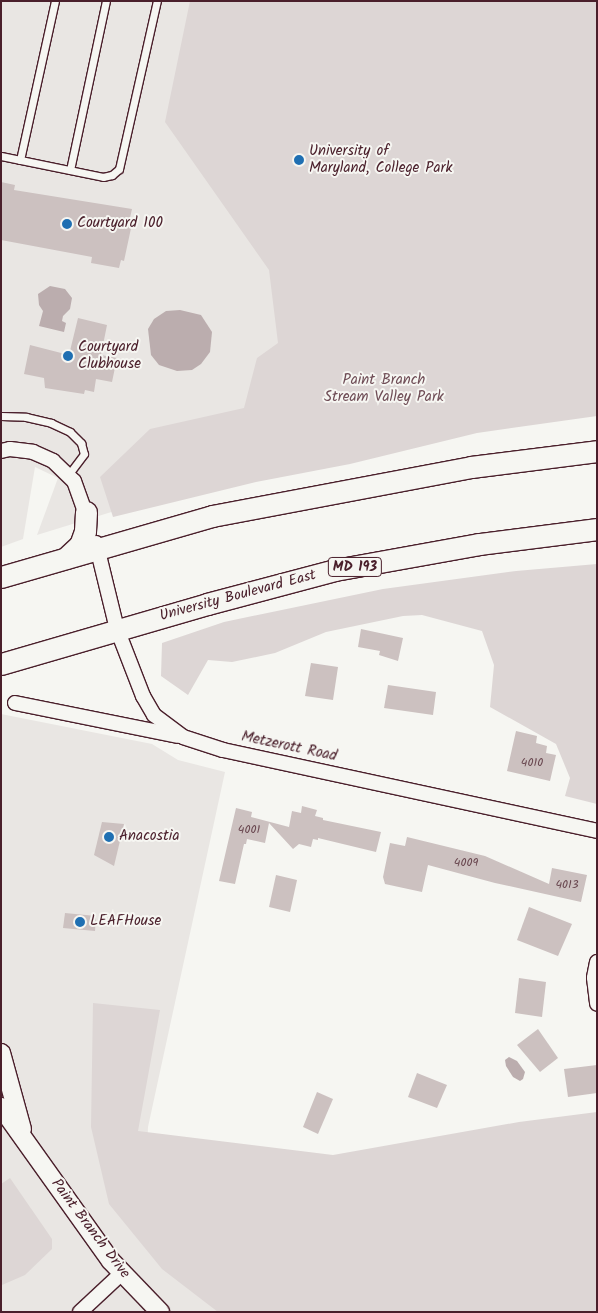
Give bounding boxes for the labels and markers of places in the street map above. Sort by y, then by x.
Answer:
place label: University of Maryland, College Park [309,142,452,177]
marker: University of Maryland, College Park [293,154,305,166]
place label: Courtyard 100 [77,215,163,233]
marker: Courtyard 100 [61,218,73,230]
place label: Courtyard Clubhouse [78,338,141,373]
marker: Courtyard Clubhouse [62,350,74,362]
place label: Anacostia [119,828,179,846]
marker: Anacostia [103,831,115,843]
place label: LEAFHouse [90,913,161,931]
marker: LEAFHouse [74,916,86,928]

